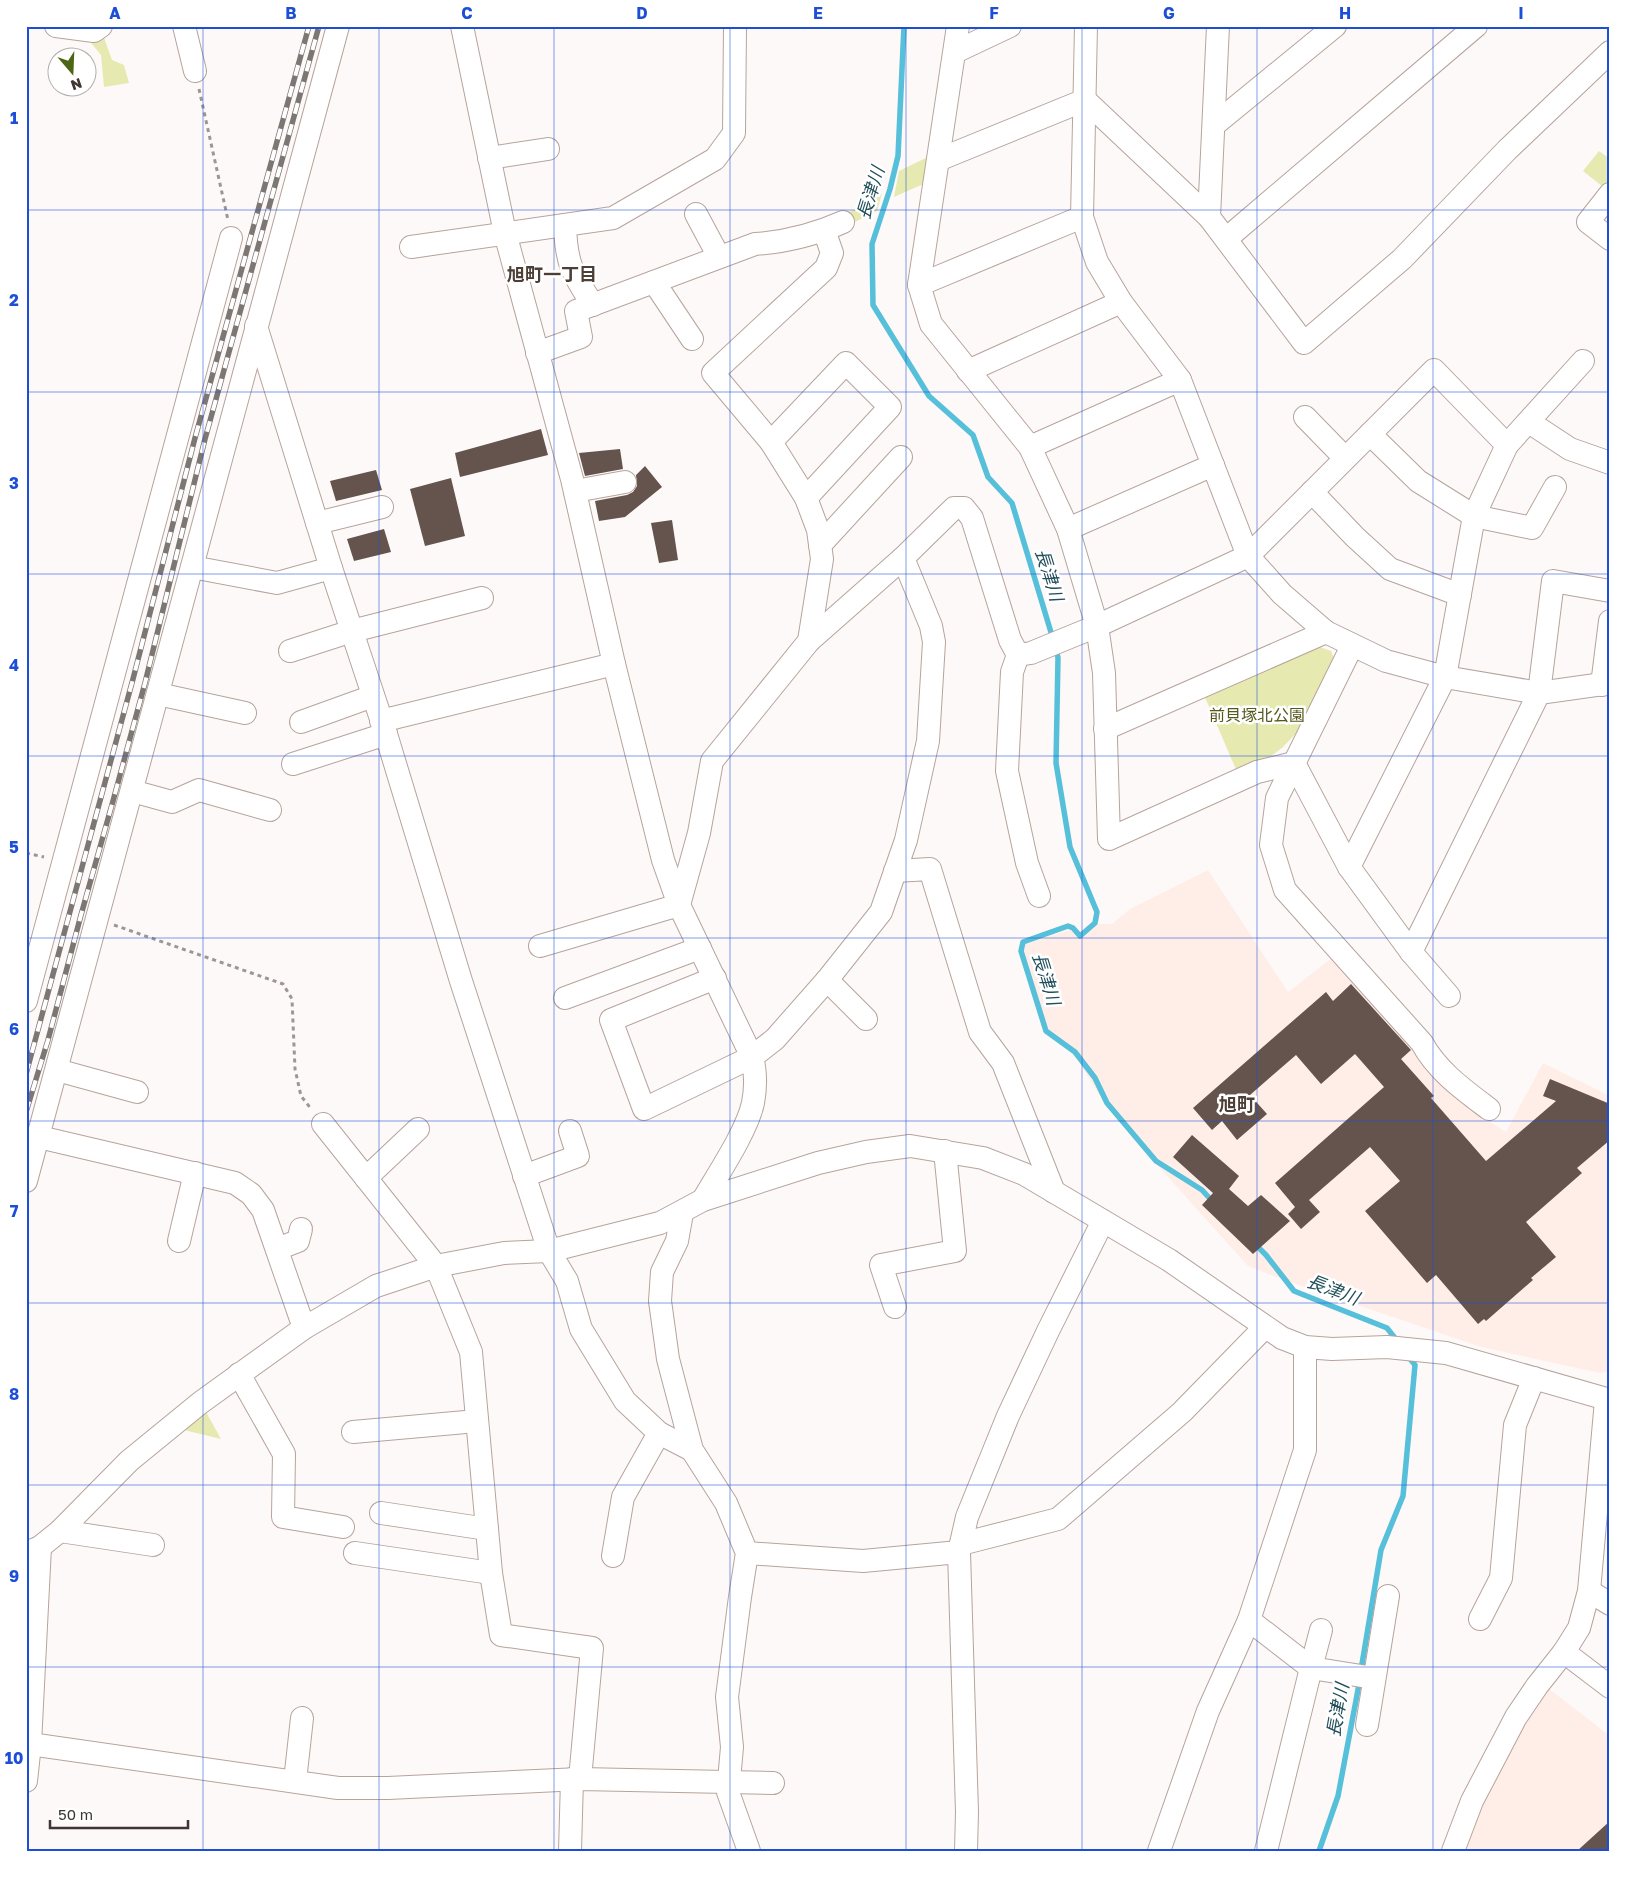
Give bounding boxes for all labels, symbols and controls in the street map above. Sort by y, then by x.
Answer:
text: A [109,3,121,23]
text: B [285,3,297,23]
text: C [461,3,473,23]
text: D [636,3,648,23]
text: E [813,3,823,23]
text: F [989,3,999,23]
text: G [1163,3,1175,23]
text: H [1339,3,1351,23]
text: I [1518,3,1524,23]
north arrow [48,48,98,98]
text: N [69,75,84,95]
text: 1 [10,108,18,128]
water label: 長津川 [852,162,889,222]
district label: 旭町一丁目 [507,263,597,285]
text: 2 [9,290,19,310]
text: 3 [9,473,19,493]
water label: 長津川 [1032,546,1069,606]
text: 4 [9,655,19,675]
park label: 前貝塚北公園 [1209,705,1305,725]
text: 5 [9,837,19,857]
water label: 長津川 [1029,950,1066,1010]
text: 6 [9,1019,19,1039]
district label: 旭町 [1219,1093,1255,1115]
text: 7 [10,1201,19,1221]
water label: 長津川 [1304,1269,1364,1310]
text: 8 [9,1384,19,1404]
text: 9 [9,1566,19,1586]
water label: 長津川 [1321,1679,1353,1738]
text: 10 [5,1748,23,1768]
scale bar [50,1797,188,1829]
text: 50 m [58,1805,93,1823]

